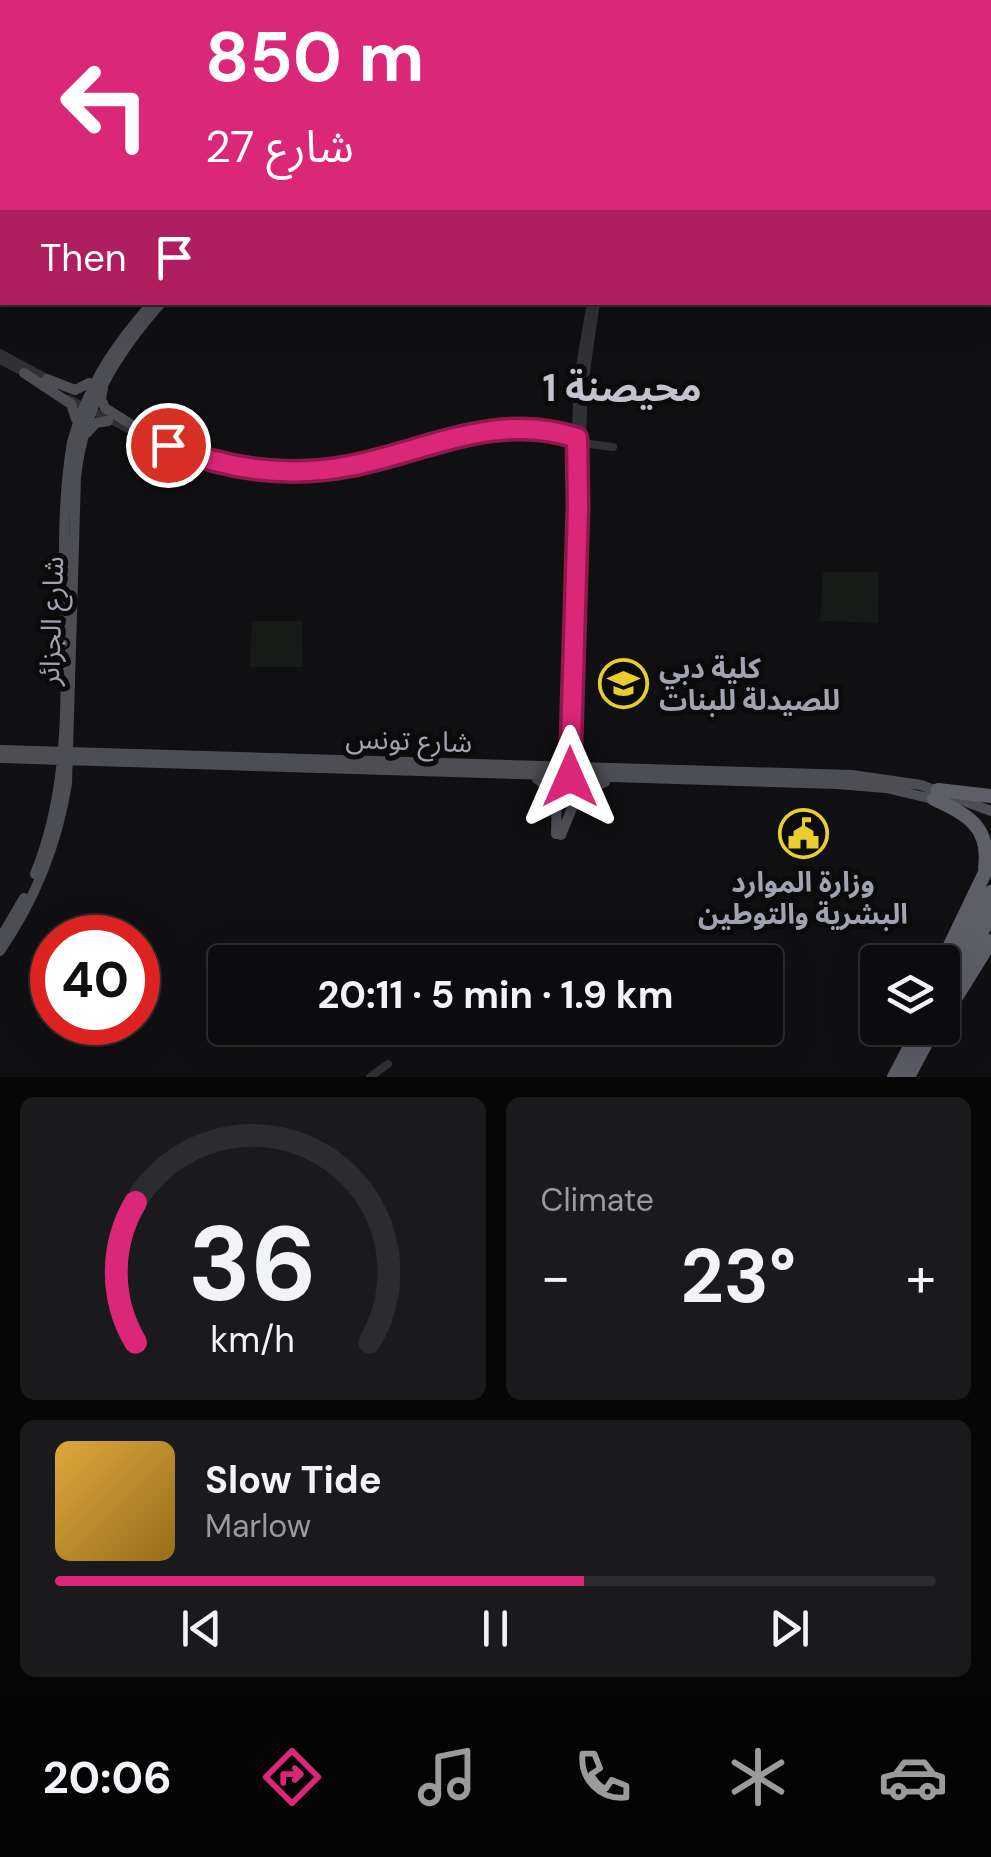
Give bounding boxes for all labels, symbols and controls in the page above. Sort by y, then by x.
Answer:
text: 850 m [205,12,424,103]
icon: left [40,40,170,170]
text: شارع 27 [205,117,354,176]
icon: arrive [147,230,202,285]
text: Then [40,233,127,283]
district label: محيصنة 1 [542,363,702,413]
pin [126,403,211,488]
icon: arrive [141,418,196,473]
street label: شارع الجزائر [31,556,74,687]
place label: كلية دبي للصيدلة للبنات [659,650,840,719]
school or university icon: كلية دبي للصيدلة للبنات [598,658,650,710]
street label: شارع تونس [345,720,473,763]
position arrow [518,725,622,829]
public building icon: وزارة الموارد البشرية والتوطين [777,808,829,860]
place label: وزارة الموارد البشرية والتوطين [698,864,908,933]
speed limit sign: 40 [30,915,160,1045]
map controls [860,945,960,1045]
button: layers [860,945,960,1045]
text: 20:11 · 5 min · 1.9 km [318,970,673,1020]
text: Climate [541,1179,654,1221]
text: 36 [188,1197,317,1332]
text: 23° [680,1228,796,1325]
text: − [541,1241,571,1313]
text: + [906,1241,936,1313]
text: km/h [211,1317,295,1363]
text: Slow Tide [205,1455,382,1505]
text: Marlow [205,1505,311,1547]
icon: previous [174,1601,229,1656]
icon: pause [468,1601,523,1656]
icon: next [762,1601,817,1656]
icon: directions [257,1742,327,1812]
icon: music [412,1742,482,1812]
icon: phone [568,1742,638,1812]
icon: climate [723,1742,793,1812]
icon: car [878,1742,948,1812]
text: 20:06 [43,1748,172,1807]

